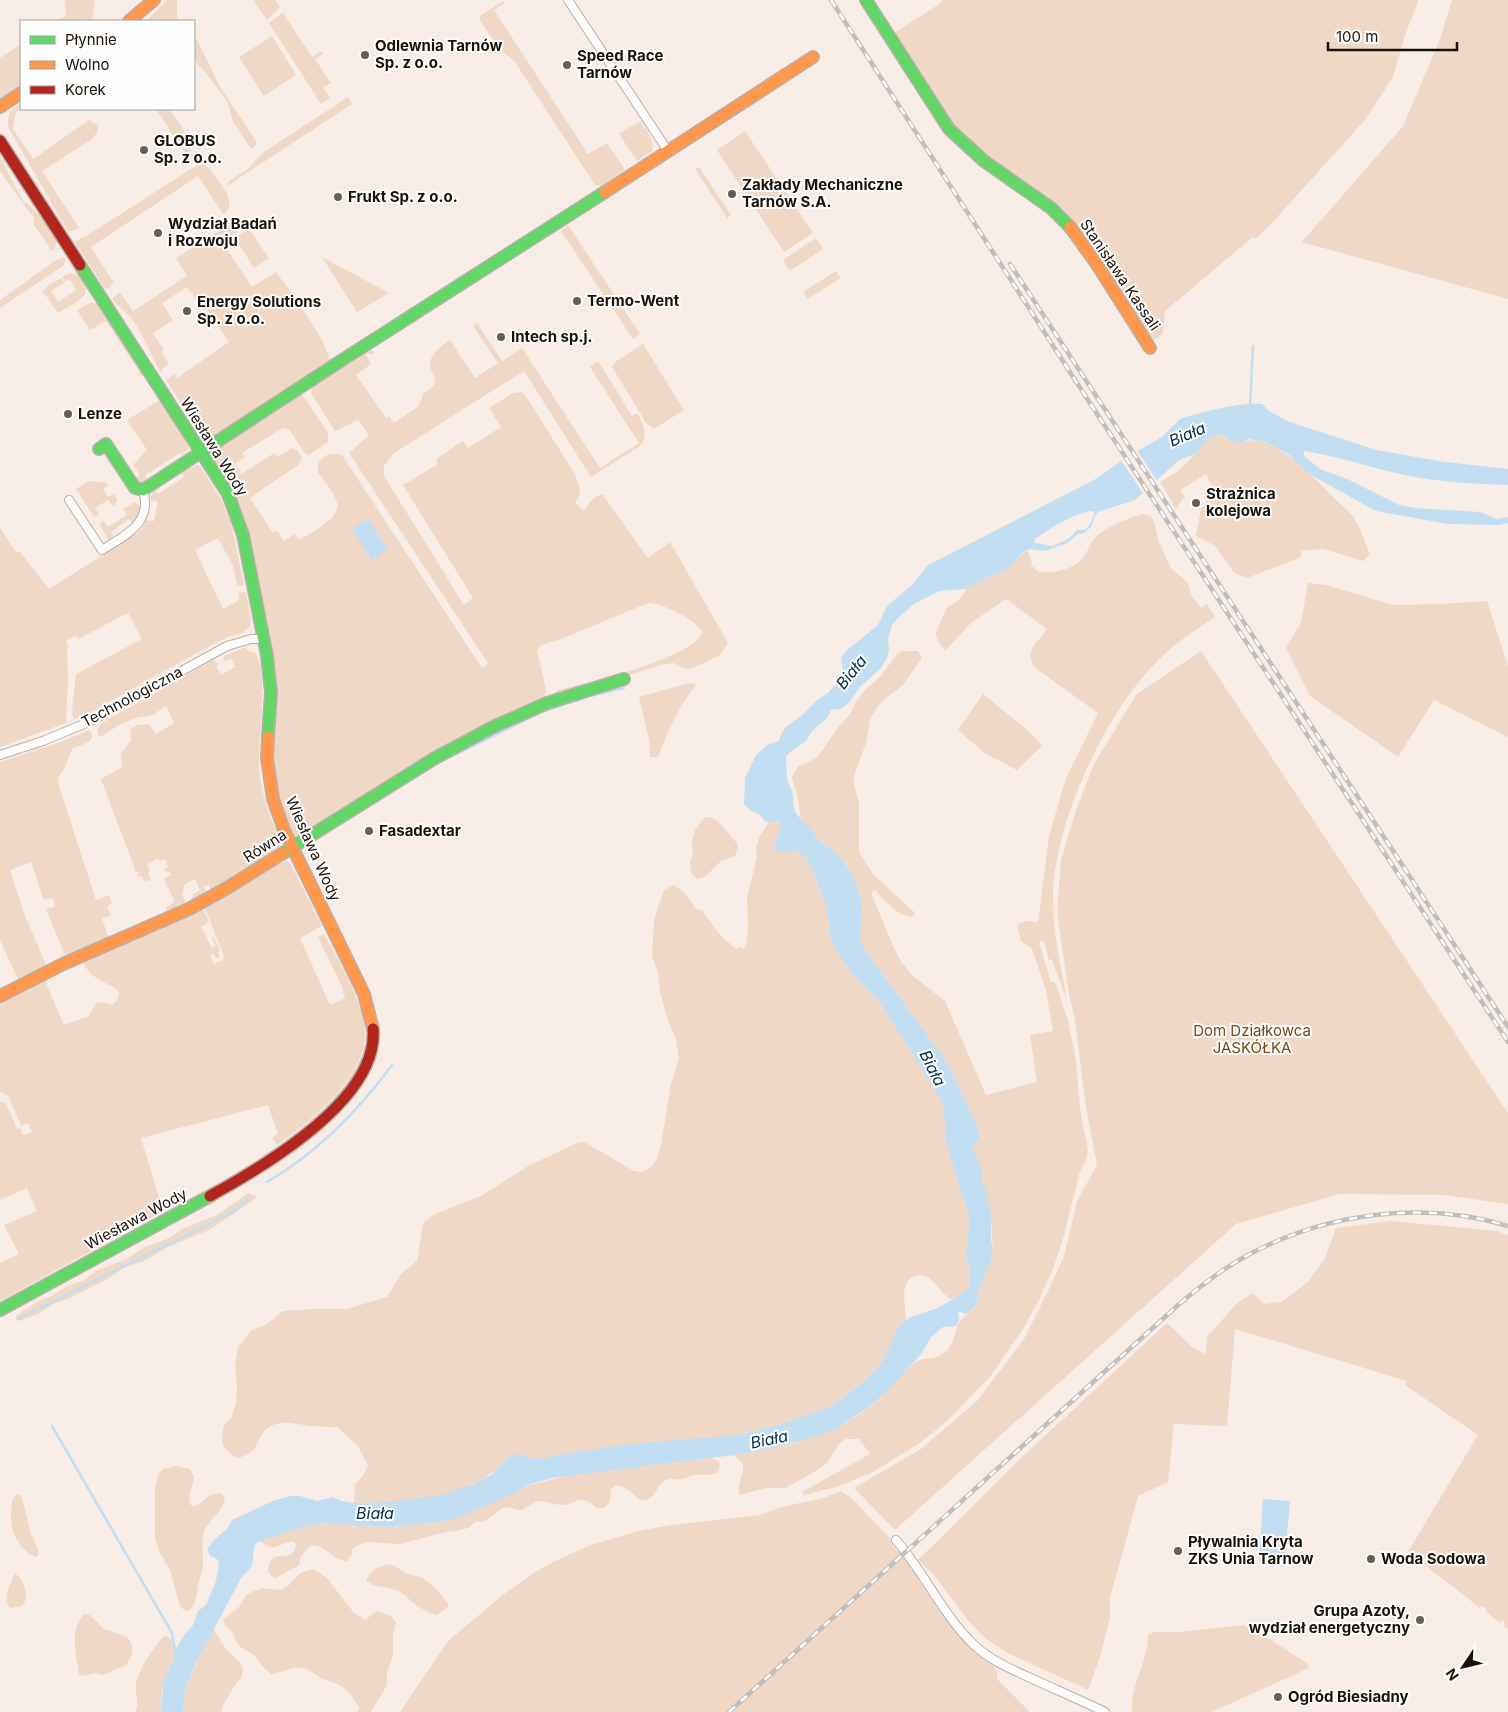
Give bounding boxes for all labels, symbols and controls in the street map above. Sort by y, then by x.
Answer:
legend [20,20,195,110]
scale bar [1328,20,1457,52]
text: 100 m [1336,27,1378,46]
text: Płynnie [65,30,117,49]
place label: Odlewnia Tarnów Sp. z o.o. [375,36,502,72]
place label: Speed Race Tarnów [577,46,663,82]
marker: Odlewnia Tarnów Sp. z o.o. [359,49,371,61]
text: Wolno [65,55,110,74]
marker: Speed Race Tarnów [561,59,573,71]
text: Korek [65,80,107,99]
place label: GLOBUS Sp. z o.o. [154,131,222,167]
marker: GLOBUS Sp. z o.o. [138,144,150,156]
place label: Zakłady Mechaniczne Tarnów S.A. [742,175,903,211]
place label: Frukt Sp. z o.o. [348,187,458,206]
marker: Zakłady Mechaniczne Tarnów S.A. [726,188,738,200]
marker: Frukt Sp. z o.o. [332,191,344,203]
place label: Wydział Badań i Rozwoju [168,214,277,250]
street label: Stanisława Kassali [1076,215,1165,334]
marker: Wydział Badań i Rozwoju [152,227,164,239]
place label: Termo-Went [587,291,680,310]
place label: Energy Solutions Sp. z o.o. [197,292,321,328]
marker: Termo-Went [571,295,583,307]
marker: Energy Solutions Sp. z o.o. [181,305,193,317]
place label: Intech sp.j. [511,327,593,346]
marker: Intech sp.j. [495,331,507,343]
street label: Wiesława Wody [176,394,253,500]
place label: Lenze [78,404,122,423]
marker: Lenze [62,408,74,420]
water label: Biała [1166,417,1208,451]
place label: Strażnica kolejowa [1206,484,1276,520]
marker: Strażnica kolejowa [1190,497,1202,509]
water label: Biała [831,651,871,693]
street label: Technologiczna [78,662,186,731]
street label: Wiesława Wody [282,793,345,905]
place label: Fasadextar [379,821,461,840]
street label: Równa [239,825,290,866]
marker: Fasadextar [363,825,375,837]
park label: Dom Działkowca JASKÓŁKA [1193,1021,1311,1057]
water label: Biała [915,1047,951,1090]
street label: Wiesława Wody [82,1183,191,1253]
water label: Biała [748,1425,790,1453]
water label: Biała [356,1503,394,1523]
place label: Pływalnia Kryta ZKS Unia Tarnow [1188,1532,1314,1568]
marker: Pływalnia Kryta ZKS Unia Tarnow [1172,1545,1184,1557]
place label: Woda Sodowa [1381,1549,1486,1568]
marker: Woda Sodowa [1365,1553,1377,1565]
place label: Grupa Azoty, wydział energetyczny [1249,1601,1410,1637]
marker: Grupa Azoty, wydział energetyczny [1414,1614,1426,1626]
north arrow [1438,1642,1488,1692]
text: N [1442,1665,1462,1684]
place label: Ogród Biesiadny [1288,1687,1409,1706]
marker: Ogród Biesiadny [1272,1691,1284,1703]

